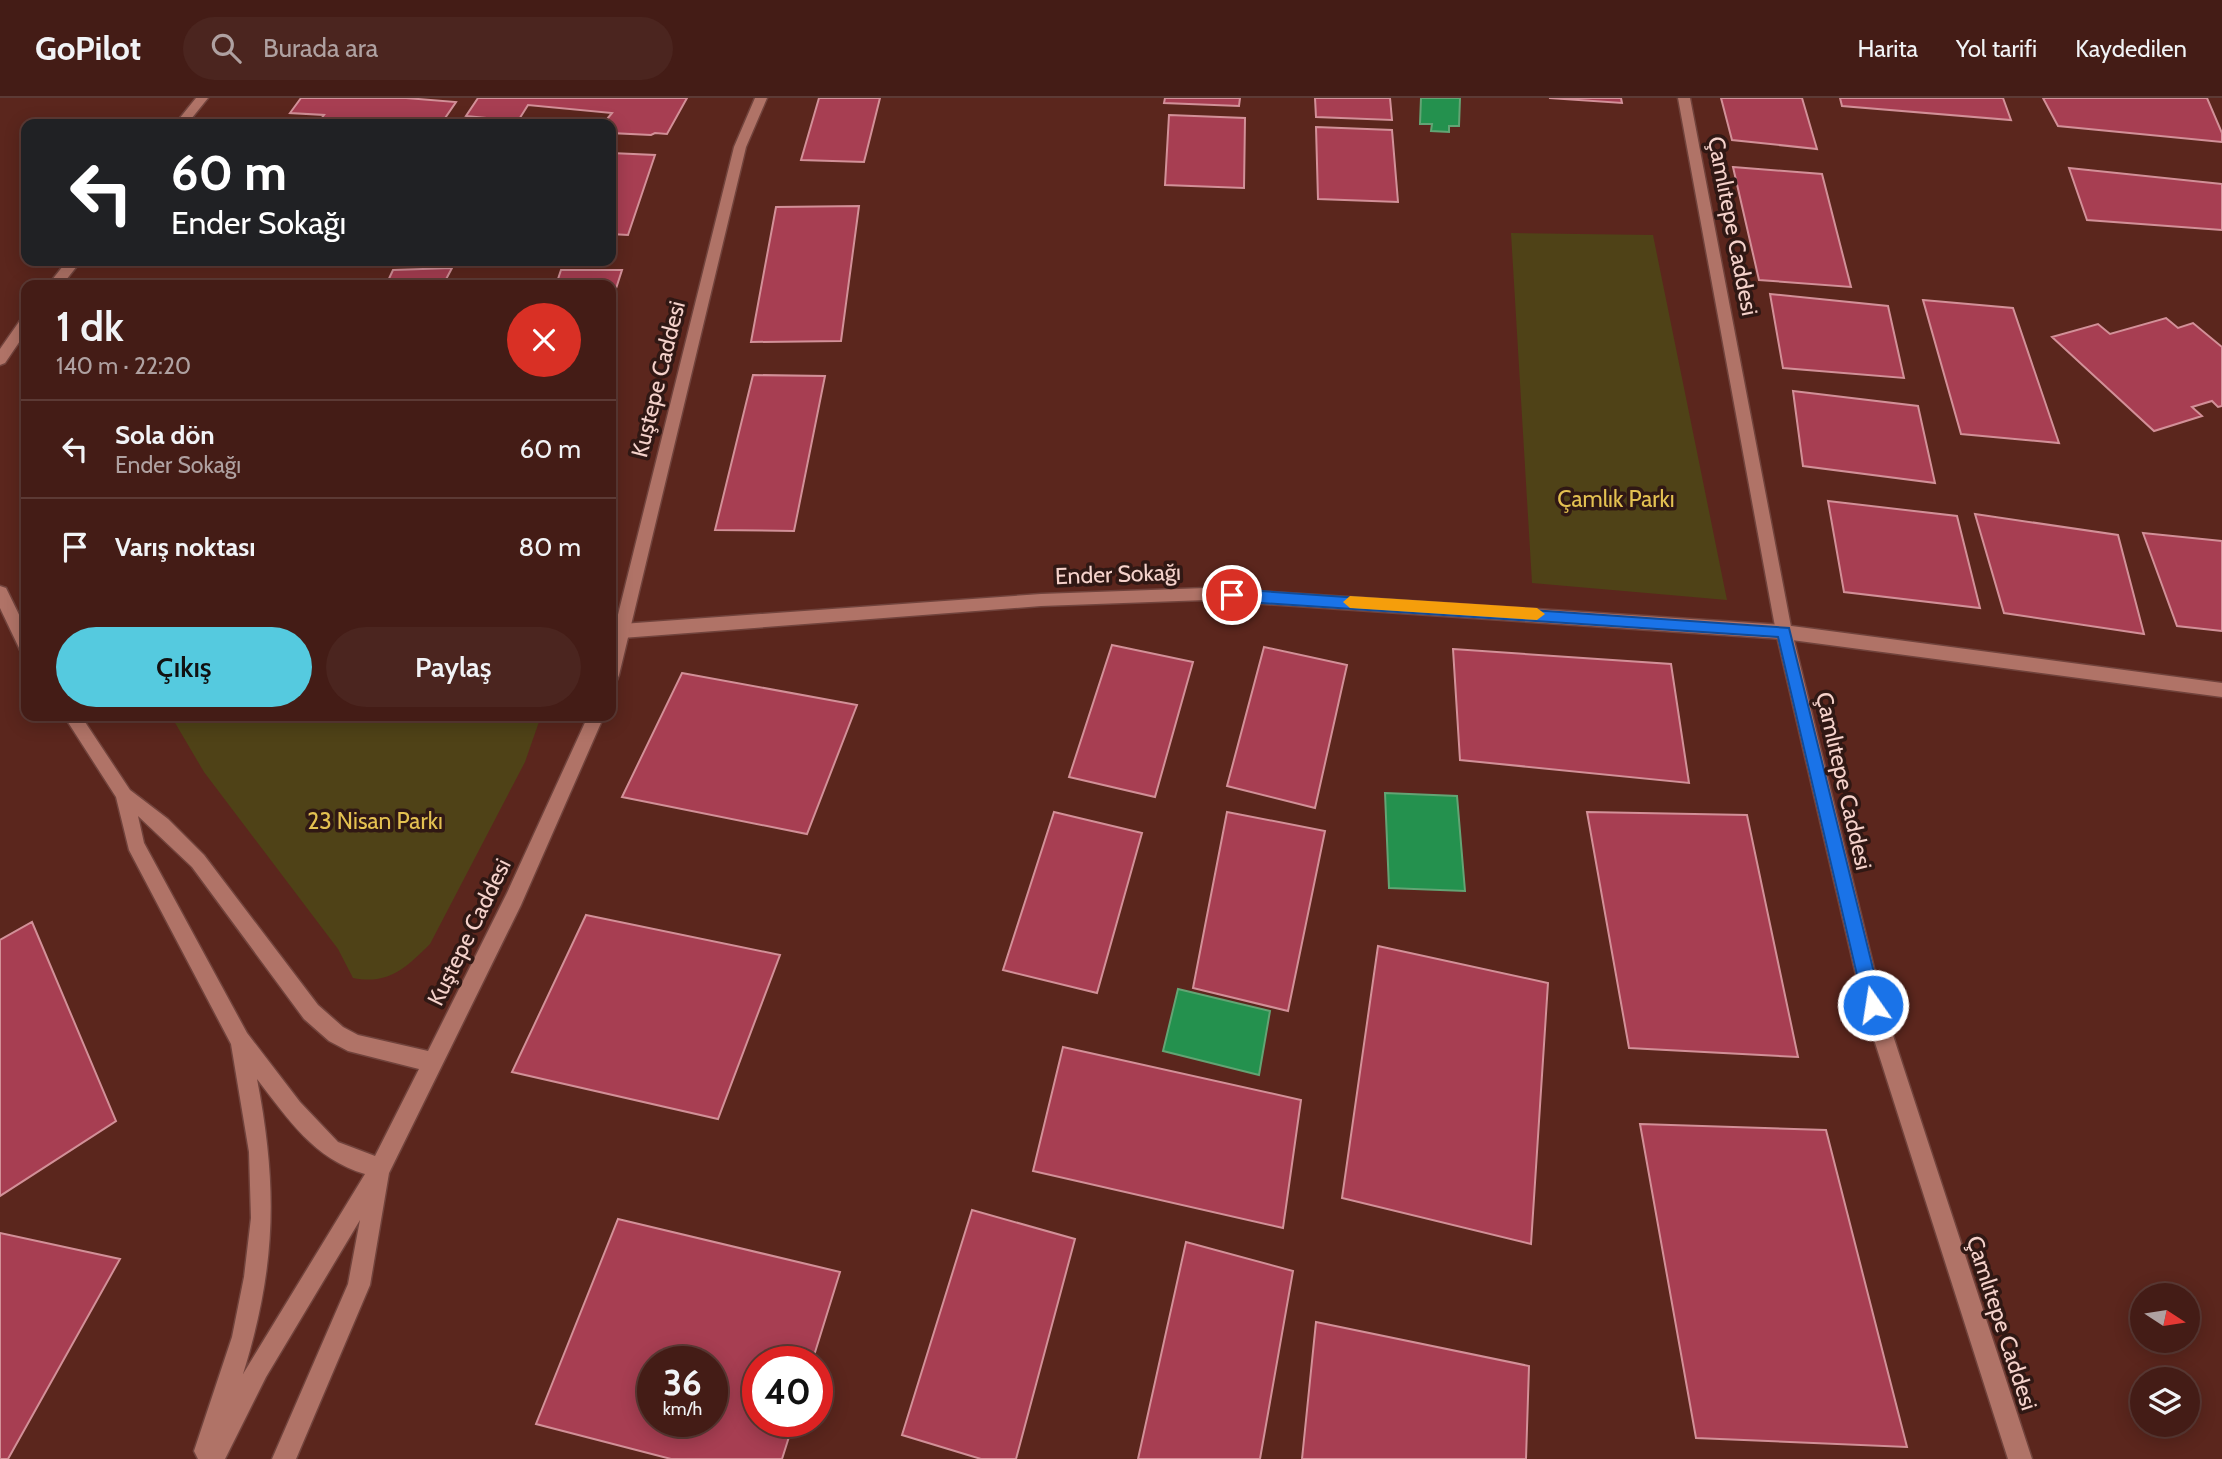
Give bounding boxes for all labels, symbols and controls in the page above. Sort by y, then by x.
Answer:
search box [183,17,673,80]
text: GoPilot [35,28,141,68]
icon: search [207,29,245,67]
text: Burada ara [263,32,378,64]
text: Harita [1858,34,1918,63]
text: Yol tarifi [1956,34,2037,63]
text: Kaydedilen [2075,34,2187,63]
street label: Çamlıtepe Caddesi [1702,134,1764,318]
text: 60 m [171,143,287,202]
icon: left [56,147,147,238]
text: Ender Sokağı [171,203,346,242]
street label: Kuştepe Caddesi [625,298,691,460]
text: 1 dk [56,300,124,352]
button: close [507,303,581,377]
text: 140 m · 22:20 [56,352,191,380]
text: Sola dön [115,419,215,451]
icon: left [56,430,94,468]
text: 60 m [519,433,581,465]
text: Ender Sokağı [115,451,241,479]
park label: Çamlık Parkı [1557,485,1675,513]
icon: arrive [56,528,94,566]
text: Varış noktası [115,531,256,563]
text: 80 m [518,531,581,563]
street label: Ender Sokağı [1055,558,1181,590]
pin [1202,565,1262,625]
icon: arrive [1213,576,1251,614]
button: Çıkış [56,627,312,707]
button: Paylaş [326,627,581,707]
street label: Çamlıtepe Caddesi [1810,689,1878,873]
park label: 23 Nisan Parkı [307,807,443,835]
street label: Kuştepe Caddesi [421,854,517,1010]
position arrow [1836,968,1910,1042]
street label: Çamlıtepe Caddesi [1961,1232,2043,1414]
north arrow [2130,1283,2200,1353]
map controls [2130,1283,2200,1437]
speed limit sign: 40 [742,1346,833,1437]
text: 36 [663,1361,702,1404]
button: layers [2130,1367,2200,1437]
text: km/h [663,1398,702,1420]

